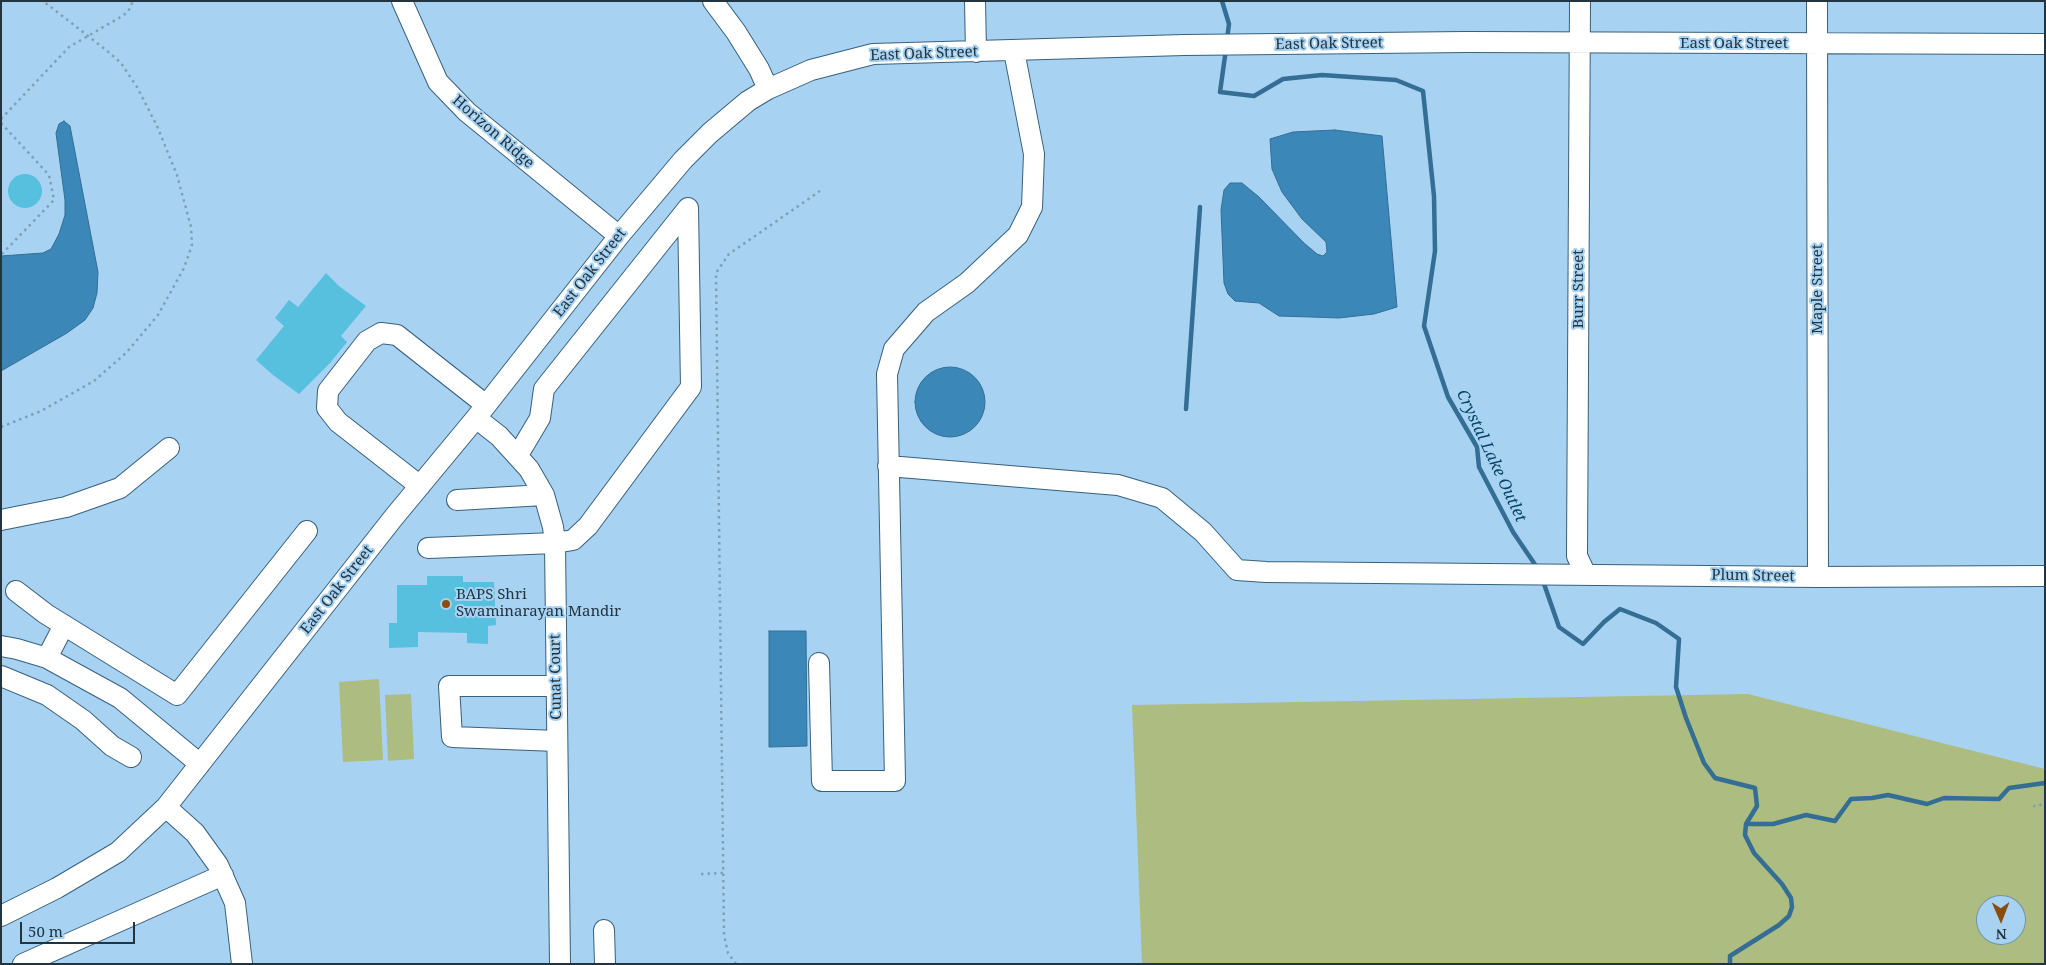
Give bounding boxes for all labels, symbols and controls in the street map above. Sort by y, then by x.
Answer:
street label: East Oak Street [1275,34,1383,54]
street label: East Oak Street [1680,35,1788,53]
street label: East Oak Street [870,43,978,65]
street label: Horizon Ridge [449,92,537,172]
street label: East Oak Street [550,225,630,321]
street label: Maple Street [1809,244,1827,334]
street label: Burr Street [1570,249,1588,329]
water label: Crystal Lake Outlet [1452,387,1530,525]
street label: East Oak Street [297,542,377,638]
street label: Plum Street [1711,566,1795,586]
place label: BAPS Shri Swaminarayan Mandir [456,586,621,621]
marker: BAPS Shri Swaminarayan Mandir [440,598,452,610]
street label: Cunat Court [546,634,566,720]
north arrow [1976,895,2026,945]
scale bar [22,912,138,944]
text: 50 m [28,921,63,941]
text: N [1996,925,2007,944]

